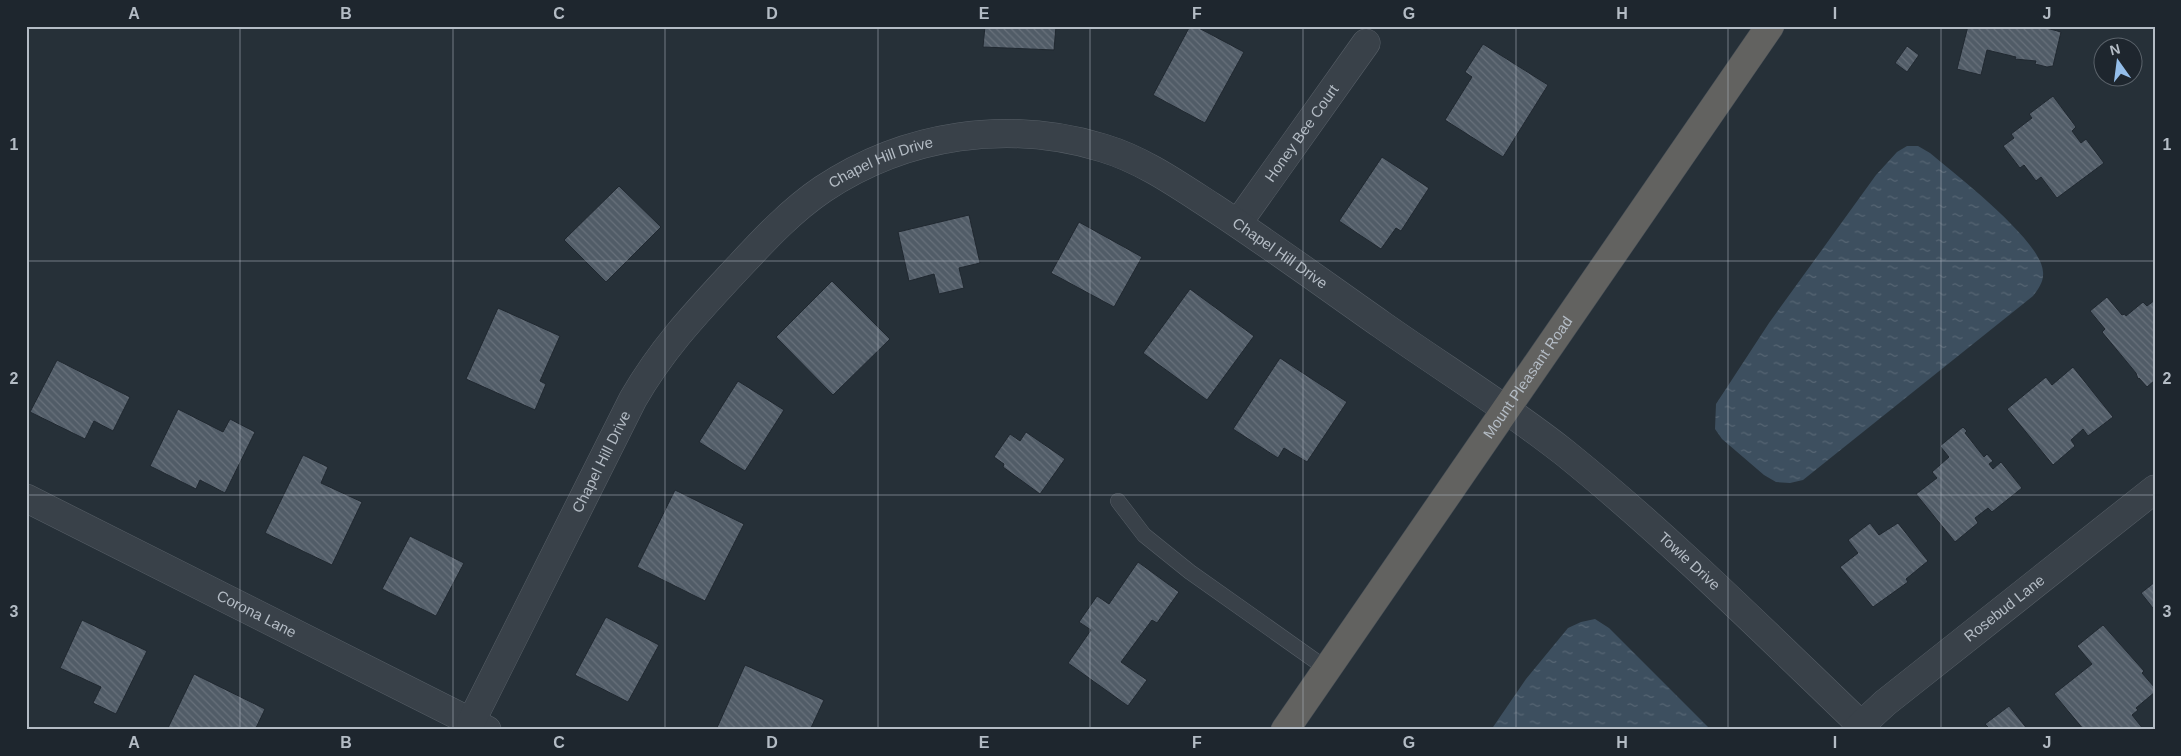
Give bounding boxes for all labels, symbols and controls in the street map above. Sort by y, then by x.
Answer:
text: A [128,5,140,22]
text: B [340,5,352,22]
text: C [553,5,565,22]
text: D [766,5,778,22]
text: E [979,5,990,22]
text: F [1192,5,1202,22]
text: G [1403,5,1415,22]
text: H [1616,5,1628,22]
text: I [1833,5,1837,22]
text: J [2043,5,2051,22]
north arrow [2094,38,2144,88]
text: N [2108,40,2122,58]
street label: Honey Bee Court [1261,81,1342,185]
street label: Chapel Hill Drive [825,133,935,191]
text: 1 [10,136,19,153]
text: 1 [2163,136,2172,153]
street label: Chapel Hill Drive [1230,214,1331,292]
street label: Mount Pleasant Road [1479,313,1575,442]
text: 2 [10,370,19,387]
text: 2 [2163,370,2172,387]
street label: Chapel Hill Drive [568,408,634,515]
street label: Towle Drive [1655,528,1724,593]
street label: Rosebud Lane [1961,571,2048,645]
street label: Corona Lane [214,586,299,641]
text: 3 [10,603,19,620]
text: 3 [2163,603,2172,620]
text: A [128,734,140,751]
text: B [340,734,352,751]
text: C [553,734,565,751]
text: D [766,734,778,751]
text: E [979,734,990,751]
text: F [1192,734,1202,751]
text: G [1403,734,1415,751]
text: H [1616,734,1628,751]
text: I [1833,734,1837,751]
text: J [2043,734,2051,751]

